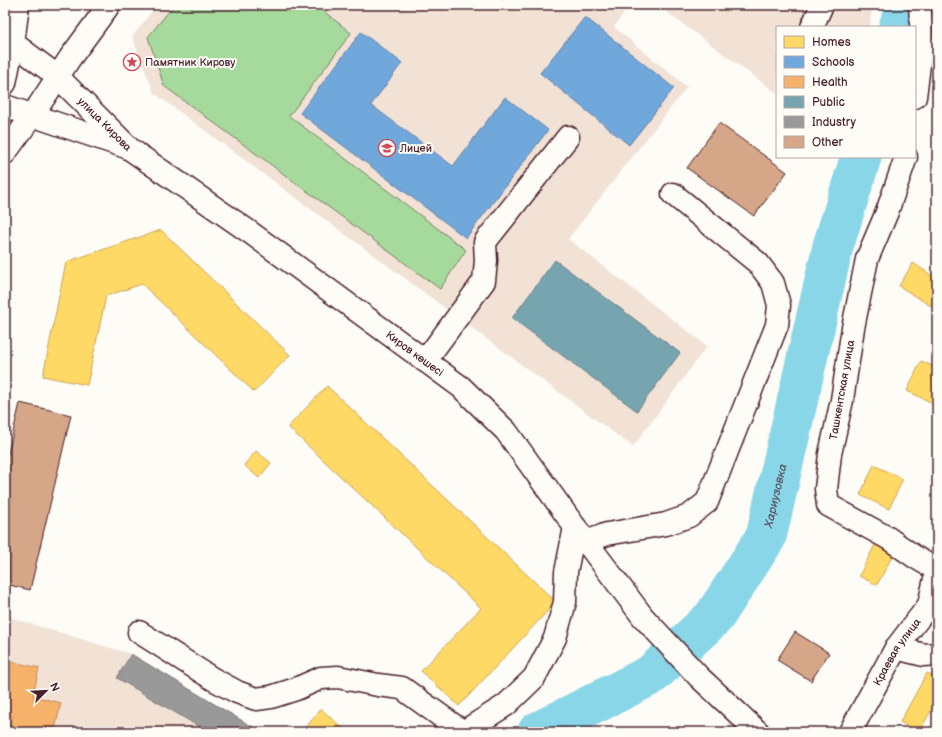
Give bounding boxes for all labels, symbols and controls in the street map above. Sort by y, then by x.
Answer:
legend [776,26,916,158]
text: Homes [812,35,851,50]
place icon: Памятник Кирову [122,52,142,72]
text: Schools [812,55,855,70]
place label: Памятник Кирову [145,56,235,69]
text: Health [812,75,848,90]
street label: улица Кирова [75,94,135,154]
text: Public [812,95,845,110]
text: Industry [812,115,857,130]
text: Other [812,135,844,150]
school or university icon: Лицей [377,138,397,158]
place label: Лицей [399,142,432,155]
street label: Киров көшесі [383,328,446,379]
street label: Ташкентская улица [827,338,857,441]
water label: Хариузовка [761,462,790,530]
street label: Краевая улица [870,615,923,688]
north arrow [26,671,66,711]
text: N [47,681,62,694]

